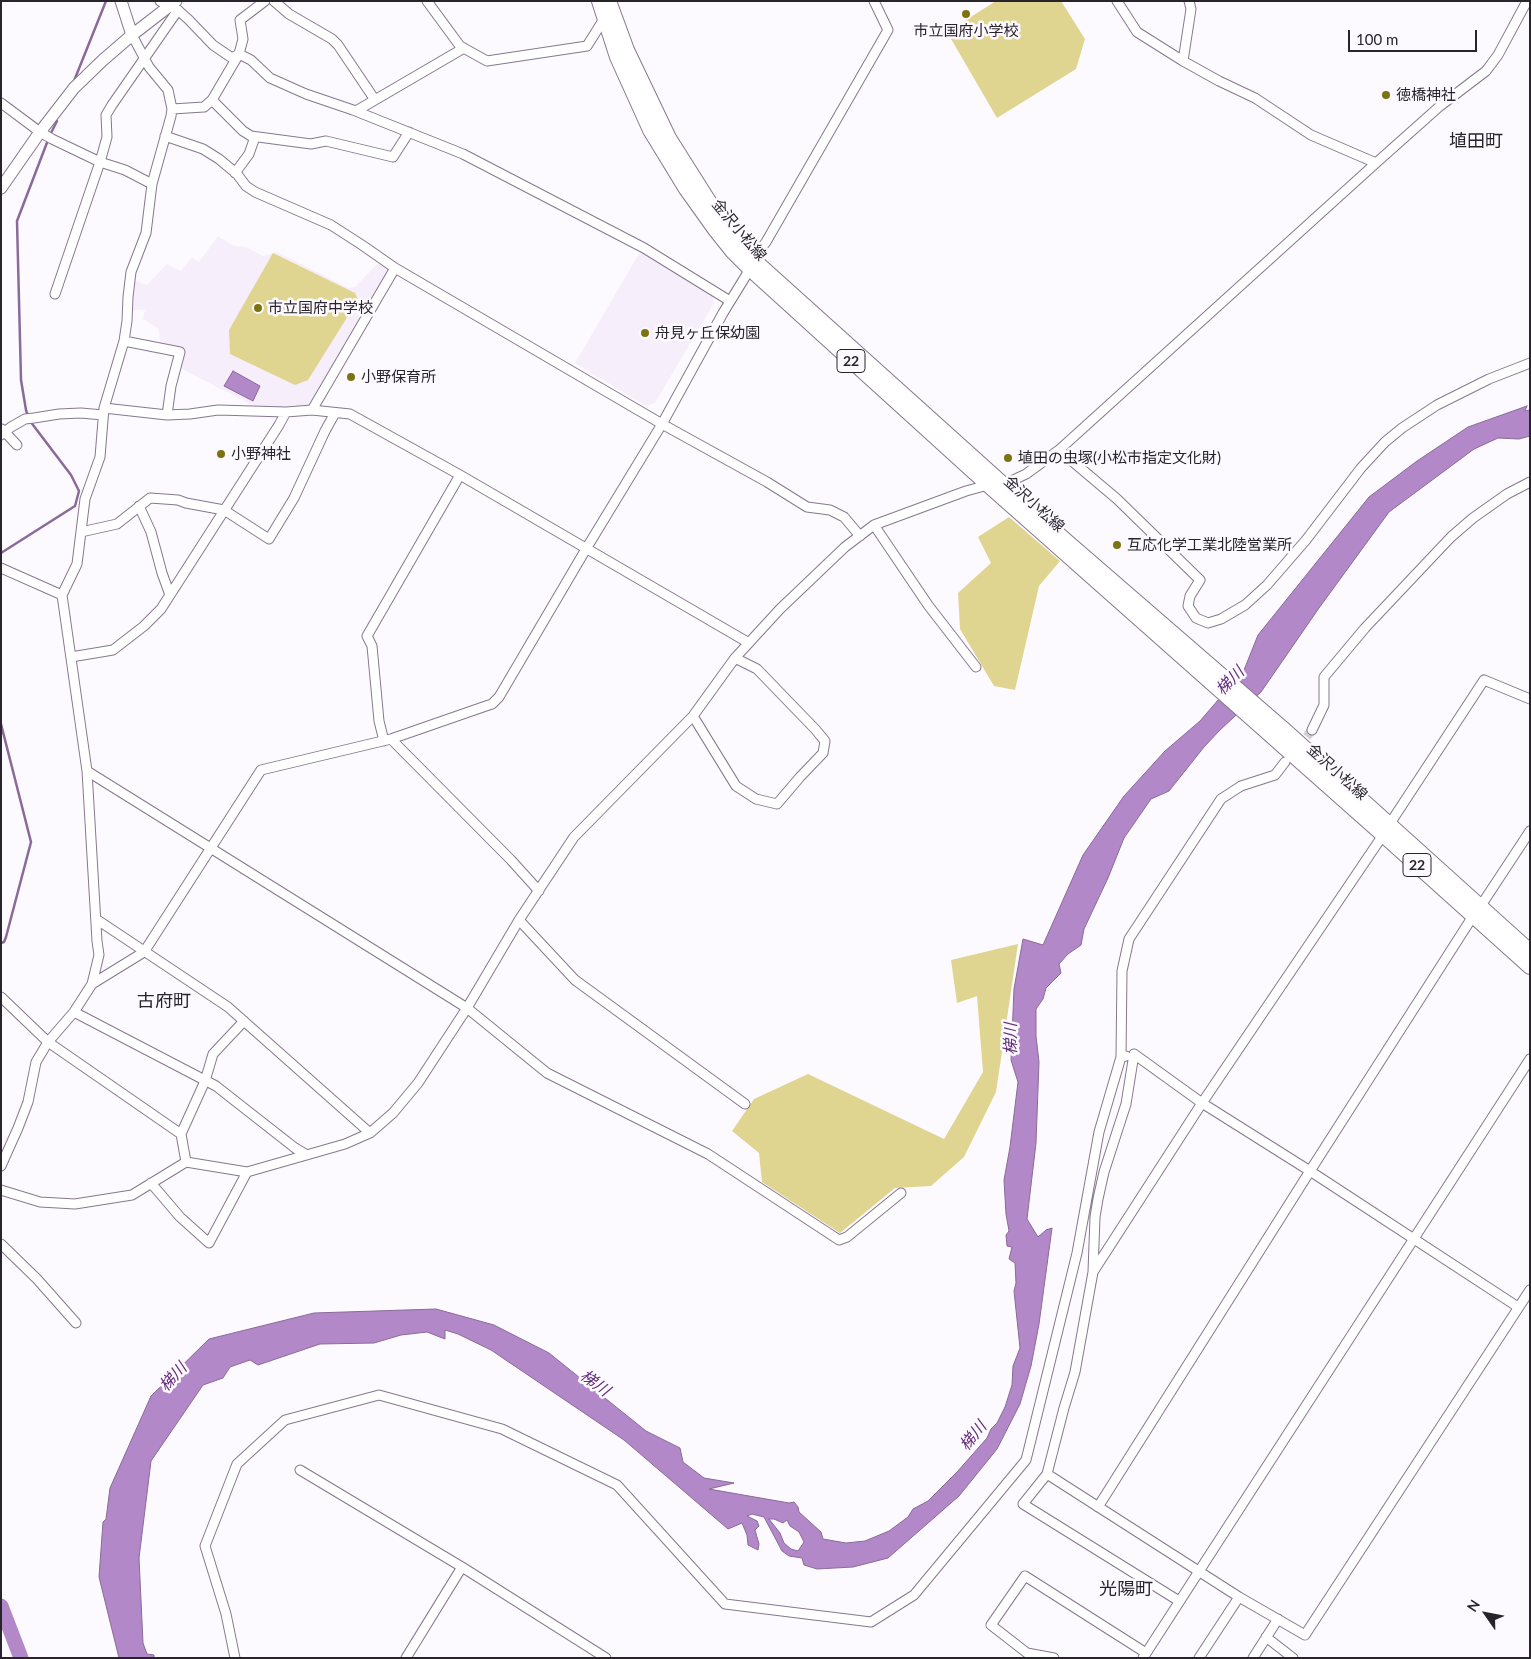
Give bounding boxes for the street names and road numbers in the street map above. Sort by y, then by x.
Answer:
street label: 金沢小松線 [708,195,770,265]
road number: 22 [837,350,865,372]
street label: 金沢小松線 [1000,472,1068,536]
street label: 金沢小松線 [1303,740,1371,804]
road number: 22 [1403,854,1431,876]

